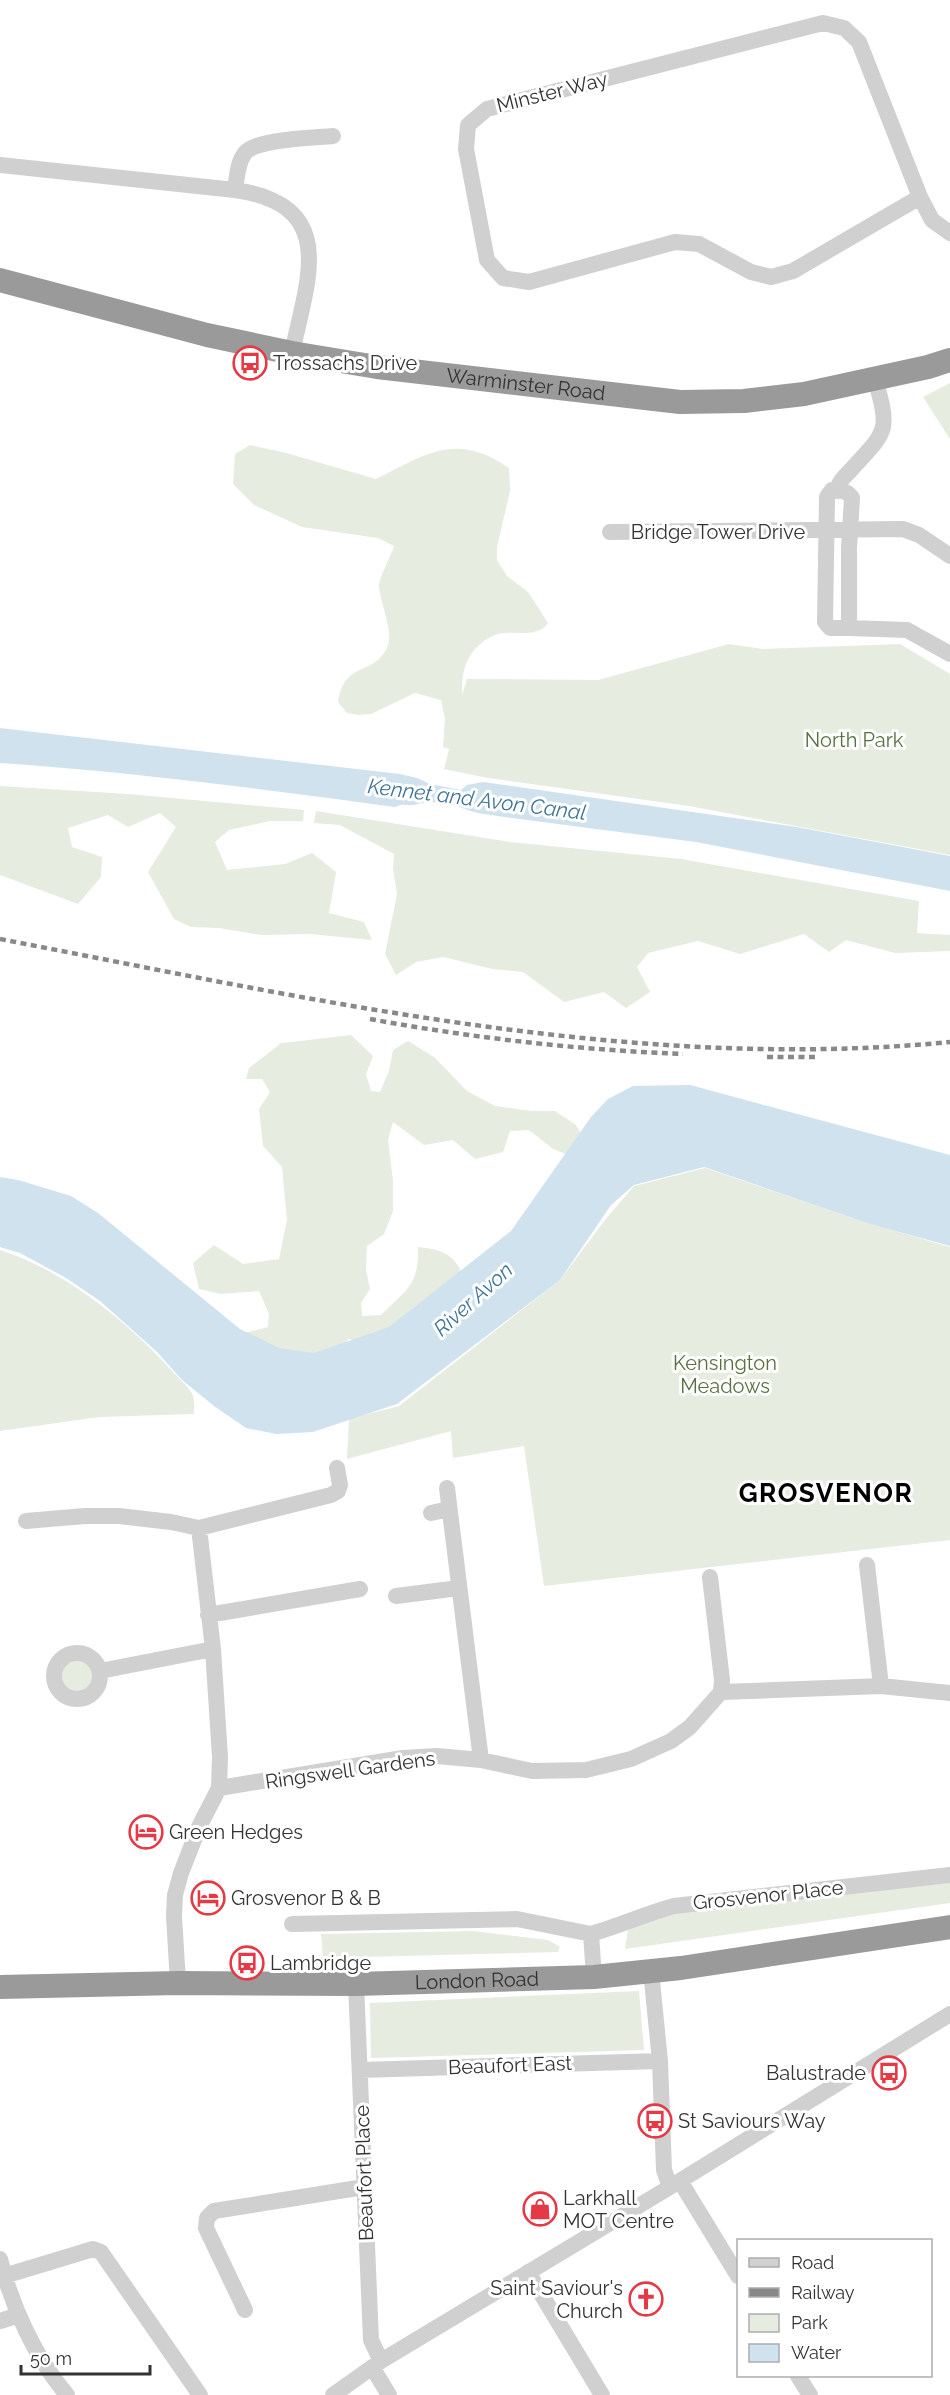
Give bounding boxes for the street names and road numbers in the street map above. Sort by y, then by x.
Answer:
street label: Minster Way [494,67,610,117]
street label: Warminster Road [445,363,607,405]
street label: Bridge Tower Drive [631,520,805,544]
street label: Ringswell Gardens [264,1746,436,1794]
street label: Grosvenor Place [692,1875,845,1915]
street label: London Road [414,1967,539,1994]
street label: Beaufort East [448,2051,573,2079]
street label: Beaufort Place [350,2104,378,2242]

